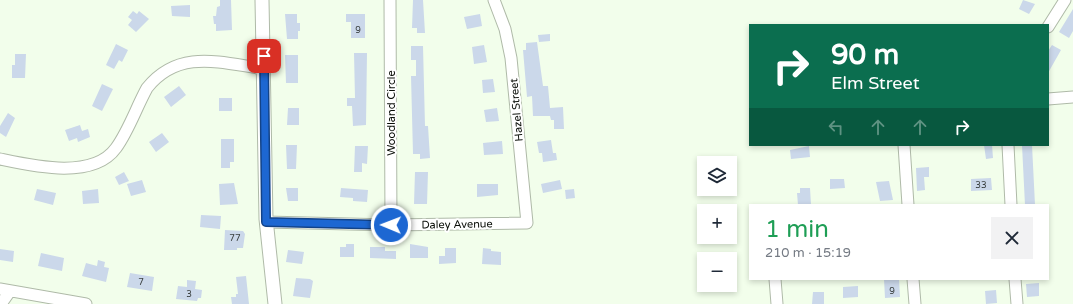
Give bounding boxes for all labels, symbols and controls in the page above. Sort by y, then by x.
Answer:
house number: 9 [355,25,361,36]
text: 90 m [831,38,899,72]
pin [247,39,281,73]
icon: right [765,40,817,92]
icon: arrive [253,45,275,67]
street label: Woodland Circle [385,70,398,156]
text: Elm Street [831,72,920,94]
street label: Hazel Street [507,78,526,142]
icon: left [825,116,847,138]
icon: ahead [867,116,889,138]
icon: ahead [909,116,931,138]
icon: right [951,116,973,138]
map controls [697,156,737,292]
button: layers [697,156,737,196]
house number: 33 [975,180,987,191]
position arrow [370,204,412,246]
button: + [697,204,737,244]
text: 1 min [765,215,829,244]
street label: Daley Avenue [421,217,493,232]
button: close [991,217,1033,259]
house number: 77 [229,233,241,244]
text: 210 m · 15:19 [765,245,851,261]
button: − [697,252,737,292]
house number: 7 [138,277,144,288]
house number: 9 [889,286,895,297]
house number: 3 [186,289,192,300]

